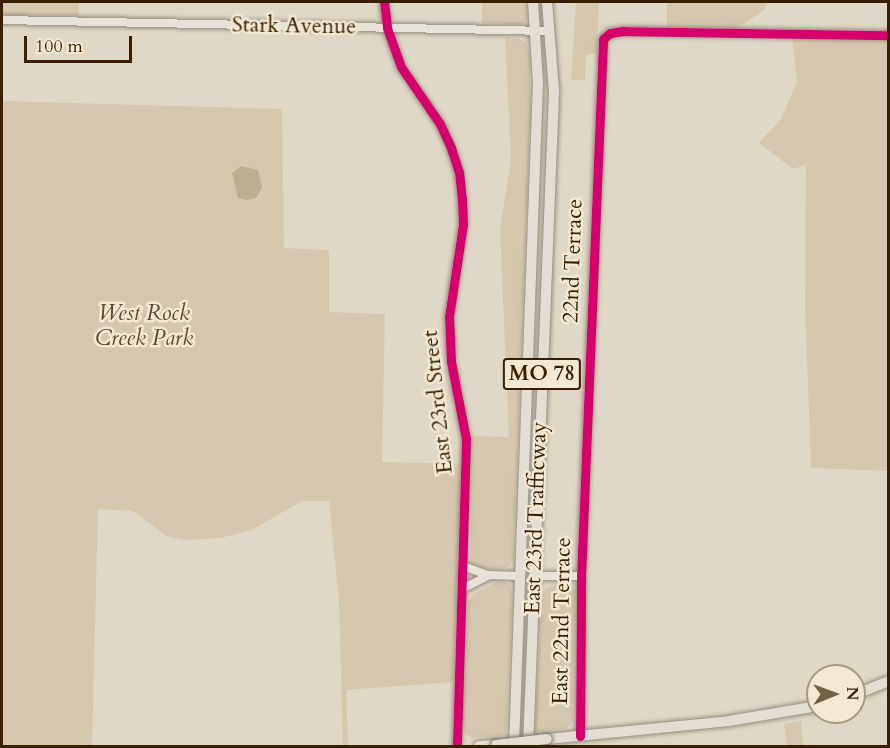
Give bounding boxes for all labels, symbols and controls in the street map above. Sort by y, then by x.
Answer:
street label: Stark Avenue [232,12,356,40]
scale bar [27,24,135,62]
text: 100 m [35,34,83,59]
street label: 22nd Terrace [558,198,588,324]
park label: West Rock Creek Park [95,300,193,352]
street label: East 23rd Street [417,329,459,475]
road number: MO 78 [502,356,582,392]
street label: East 23rd Trafficway [519,421,553,615]
street label: East 22nd Terrace [547,537,577,705]
north arrow [806,664,866,724]
text: N [841,687,863,701]

